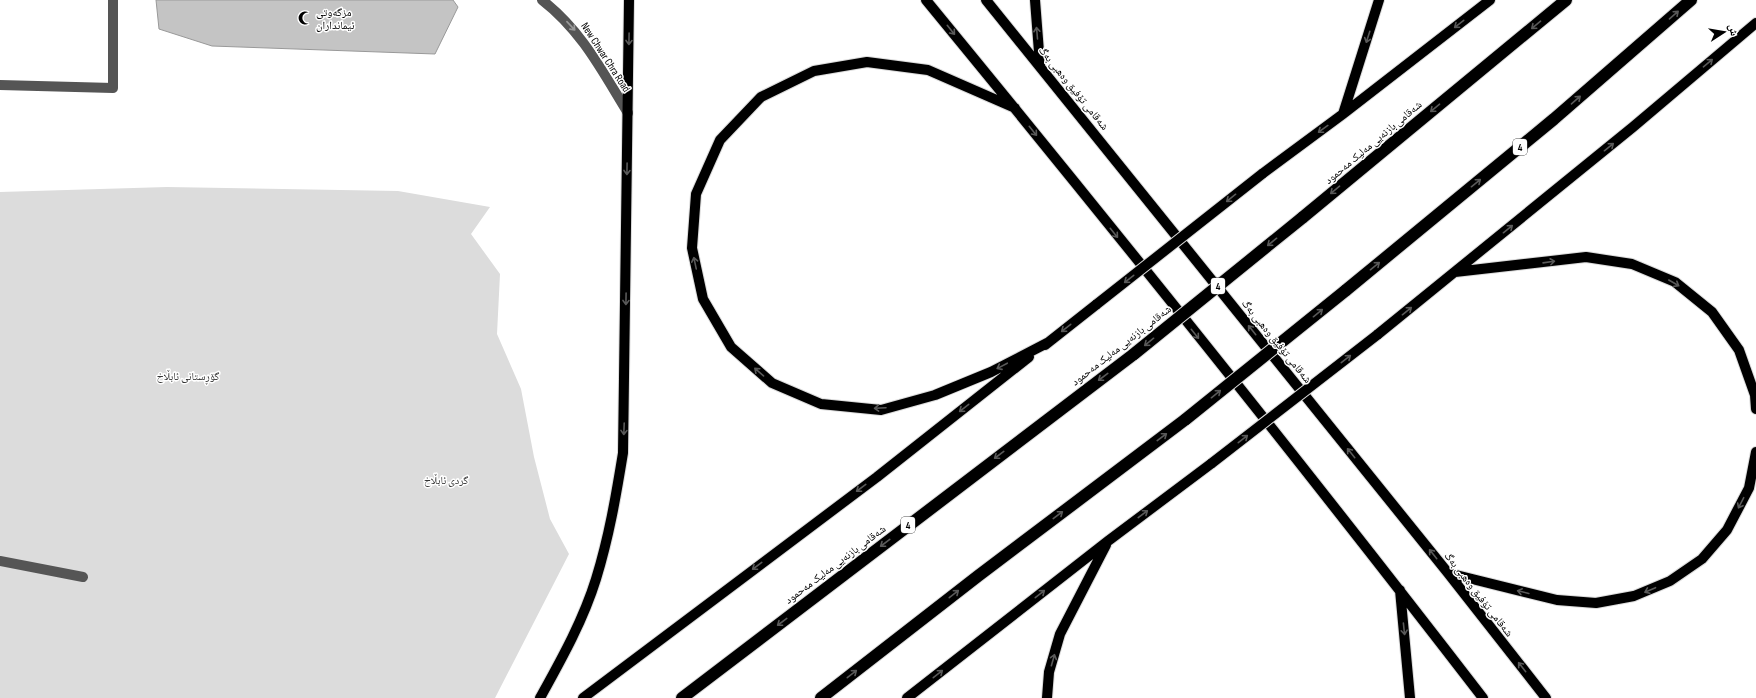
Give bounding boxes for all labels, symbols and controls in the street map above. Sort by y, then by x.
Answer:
place label: مزگەوتی ئیمانداران [316,6,354,32]
mosque icon: مزگەوتی ئیمانداران [297,10,313,26]
one-way arrow [1669,11,1679,20]
north arrow [1704,12,1744,52]
street label: New Chwar Chra Road [578,20,633,95]
one-way arrow [1454,20,1465,28]
one-way arrow [1530,20,1541,29]
one-way arrow [566,21,576,31]
text: ش [1725,23,1741,38]
one-way arrow [947,25,955,36]
one-way arrow [1034,27,1041,40]
one-way arrow [1363,31,1371,43]
one-way arrow [625,32,633,45]
street label: شەقامی تۆفیق وەهبی بەگ [1036,44,1111,133]
one-way arrow [1703,59,1714,68]
one-way arrow [1570,96,1580,105]
street label: شەقامی بازنەیی مەلیک مەحمود [1322,98,1425,187]
one-way arrow [1430,103,1441,112]
one-way arrow [1318,125,1329,133]
one-way arrow [1029,126,1037,137]
road number: 4 [1513,139,1527,155]
one-way arrow [1603,143,1614,151]
one-way arrow [623,162,631,175]
one-way arrow [1470,179,1481,188]
one-way arrow [1330,186,1341,195]
one-way arrow [1226,194,1237,202]
one-way arrow [1502,225,1513,233]
one-way arrow [1110,227,1119,238]
one-way arrow [1266,238,1277,247]
one-way arrow [690,257,698,270]
one-way arrow [1542,258,1555,266]
one-way arrow [1370,261,1381,270]
one-way arrow [1124,275,1135,283]
road number: 4 [1211,278,1225,294]
one-way arrow [1668,279,1680,287]
one-way arrow [622,292,630,305]
street label: شەقامی تۆفیق وەهبی بەگ [1239,297,1314,386]
street label: شەقامی بازنەیی مەلیک مەحمود [1069,302,1174,388]
one-way arrow [1401,307,1412,315]
one-way arrow [1312,308,1323,317]
one-way arrow [1061,324,1072,333]
one-way arrow [1248,324,1257,335]
one-way arrow [1191,329,1200,340]
one-way arrow [1143,337,1154,346]
one-way arrow [1340,355,1351,363]
one-way arrow [996,363,1008,370]
one-way arrow [754,367,764,376]
park label: گۆڕستانی ئابڵاخ [157,369,220,385]
one-way arrow [1097,373,1108,381]
one-way arrow [1211,390,1222,399]
one-way arrow [958,404,969,413]
one-way arrow [874,405,887,412]
one-way arrow [620,422,627,435]
one-way arrow [1156,433,1167,441]
one-way arrow [1238,434,1249,443]
one-way arrow [1347,447,1356,458]
one-way arrow [994,451,1005,460]
park label: گردی ئابڵاخ [424,473,469,487]
one-way arrow [856,484,867,493]
one-way arrow [1737,497,1744,509]
one-way arrow [1138,510,1149,519]
one-way arrow [1052,511,1063,520]
road number: 4 [901,517,915,533]
street label: شەقامی بازنەیی مەلیک مەحمود [782,522,888,607]
one-way arrow [879,539,890,547]
one-way arrow [1428,549,1437,560]
street label: شەقامی تۆفیق وەهبی بەگ [1441,549,1516,639]
one-way arrow [752,562,763,571]
one-way arrow [1517,587,1530,595]
one-way arrow [1644,587,1656,594]
one-way arrow [949,590,960,598]
one-way arrow [1035,590,1046,598]
one-way arrow [776,618,787,626]
one-way arrow [1400,622,1408,635]
one-way arrow [1050,653,1057,666]
one-way arrow [1518,662,1526,673]
one-way arrow [846,670,857,678]
one-way arrow [932,670,943,678]

